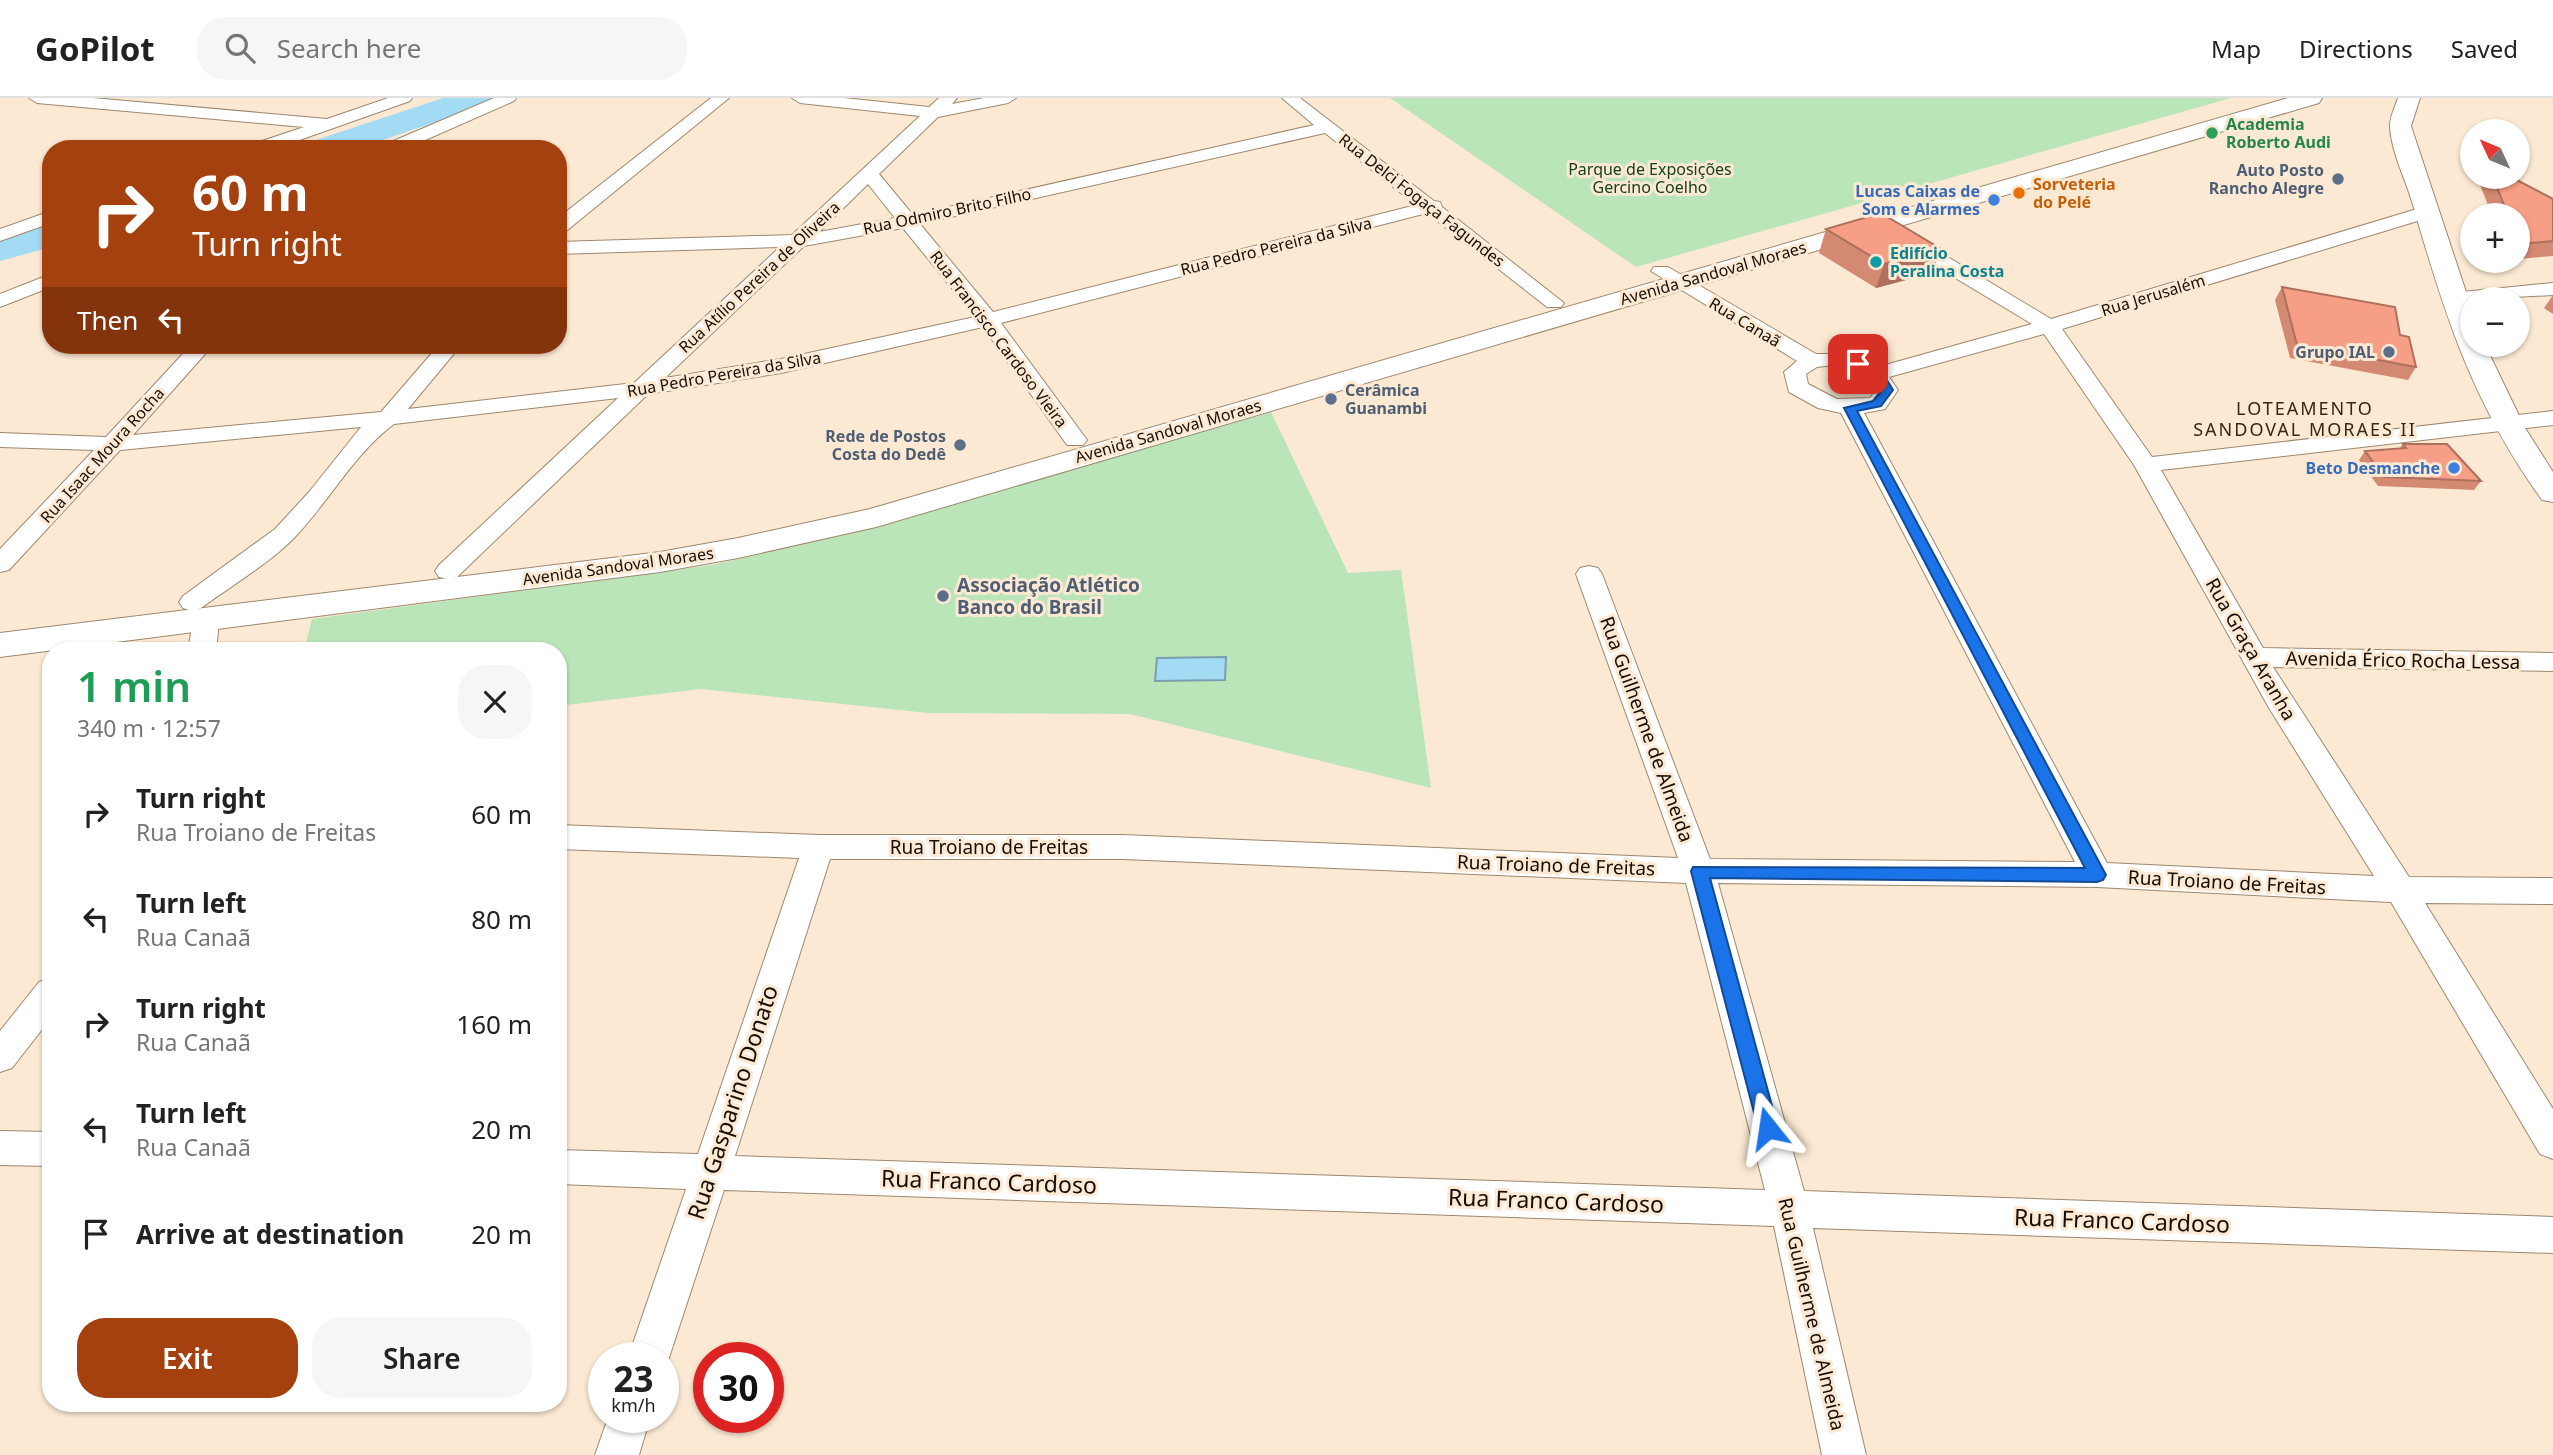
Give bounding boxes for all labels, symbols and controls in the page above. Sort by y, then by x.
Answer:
search box [197,17,687,80]
text: GoPilot [35,26,155,71]
icon: search [221,29,259,67]
text: Search here [277,30,421,66]
text: Map [2211,32,2261,65]
text: Directions [2299,32,2413,65]
text: Saved [2451,32,2518,65]
place label: Academia Roberto Audi [2226,113,2331,153]
north arrow [2460,119,2530,189]
map controls [2460,119,2530,357]
marker: Academia Roberto Audi [2204,125,2220,141]
street label: Rua Delci Fogaça Fagundes [1335,128,1509,272]
park label: Parque de Exposições Gercino Coelho [1568,158,1732,198]
text: 60 m [192,159,309,225]
place label: Auto Posto Rancho Alegre [2209,159,2324,199]
icon: right [77,168,168,259]
marker: Auto Posto Rancho Alegre [2330,171,2346,187]
place label: Sorveteria do Pelé [2033,173,2116,213]
place label: Lucas Caixas de Som e Alarmes [1855,180,1980,220]
street label: Rua Odmiro Brito Filho [861,182,1033,240]
marker: Sorveteria do Pelé [2011,185,2027,201]
marker: Lucas Caixas de Som e Alarmes [1986,192,2002,208]
street label: Rua Atílio Pereira de Oliveira [674,196,844,358]
button: + [2460,203,2530,273]
street label: Rua Pedro Pereira da Silva [1178,212,1374,280]
text: Turn right [192,222,342,265]
street label: Avenida Sandoval Moraes [1617,236,1809,310]
place label: Edifício Peralina Costa [1890,242,2004,282]
street label: Rua Francisco Cardoso Vieira [925,246,1073,432]
marker: Edifício Peralina Costa [1868,254,1884,270]
street label: Rua Jerusalém [2098,269,2208,321]
button: − [2460,287,2530,357]
street label: Rua Canaã [1705,292,1785,352]
icon: left [152,301,190,339]
text: Then [77,302,138,338]
pin [1828,334,1888,394]
place label: Grupo IAL [2295,341,2375,363]
marker: Grupo IAL [2381,344,2397,360]
icon: arrive [1839,345,1877,383]
street label: Rua Pedro Pereira da Silva [625,346,823,402]
place label: Cerâmica Guanambi [1345,379,1427,419]
street label: Rua Isaac Moura Rocha [35,382,169,528]
marker: Cerâmica Guanambi [1323,391,1339,407]
street label: Avenida Sandoval Moraes [1072,394,1264,468]
district label: LOTEAMENTO SANDOVAL MORAES II [2193,396,2417,441]
place label: Rede de Postos Costa do Dedê [825,425,946,465]
marker: Rede de Postos Costa do Dedê [952,437,968,453]
place label: Beto Desmanche [2306,457,2440,479]
marker: Beto Desmanche [2446,460,2462,476]
street label: Avenida Sandoval Moraes [521,542,715,590]
place label: Associação Atlético Banco do Brasil [957,572,1140,620]
street label: Rua Graça Aranha [2200,573,2302,725]
marker: Associação Atlético Banco do Brasil [935,588,951,604]
street label: Rua Guilherme de Almeida [1594,613,1700,845]
street label: Avenida Érico Rocha Lessa [2285,645,2521,675]
text: 1 min [77,657,191,714]
button: close [458,665,532,739]
text: 340 m · 12:57 [77,712,221,744]
text: Turn right [136,780,266,816]
icon: right [77,795,115,833]
text: 60 m [471,796,532,832]
text: Rua Troiano de Freitas [136,816,376,848]
street label: Rua Troiano de Freitas [890,834,1088,860]
street label: Rua Troiano de Freitas [1456,849,1656,881]
street label: Rua Troiano de Freitas [2127,864,2327,900]
text: Turn left [136,885,247,921]
icon: left [77,900,115,938]
text: 80 m [471,901,532,937]
text: Rua Canaã [136,921,251,953]
street label: Rua Gasparino Donato [679,981,785,1223]
text: Turn right [136,990,266,1026]
icon: right [77,1005,115,1043]
text: 160 m [456,1006,532,1042]
text: Rua Canaã [136,1026,251,1058]
position arrow [1731,1091,1805,1165]
text: Turn left [136,1095,247,1131]
icon: left [77,1110,115,1148]
text: 20 m [471,1111,532,1147]
text: Rua Canaã [136,1131,251,1163]
street label: Rua Franco Cardoso [881,1161,1097,1201]
street label: Rua Franco Cardoso [1448,1180,1664,1220]
street label: Rua Guilherme de Almeida [1773,1195,1851,1433]
street label: Rua Franco Cardoso [2014,1200,2230,1240]
icon: arrive [77,1215,115,1253]
text: Arrive at destination [136,1216,405,1252]
text: 20 m [471,1216,532,1252]
button: Exit [77,1318,298,1398]
button: Share [312,1318,532,1398]
speed limit sign: 30 [693,1342,784,1433]
text: 23 [613,1355,654,1402]
text: km/h [611,1393,656,1417]

